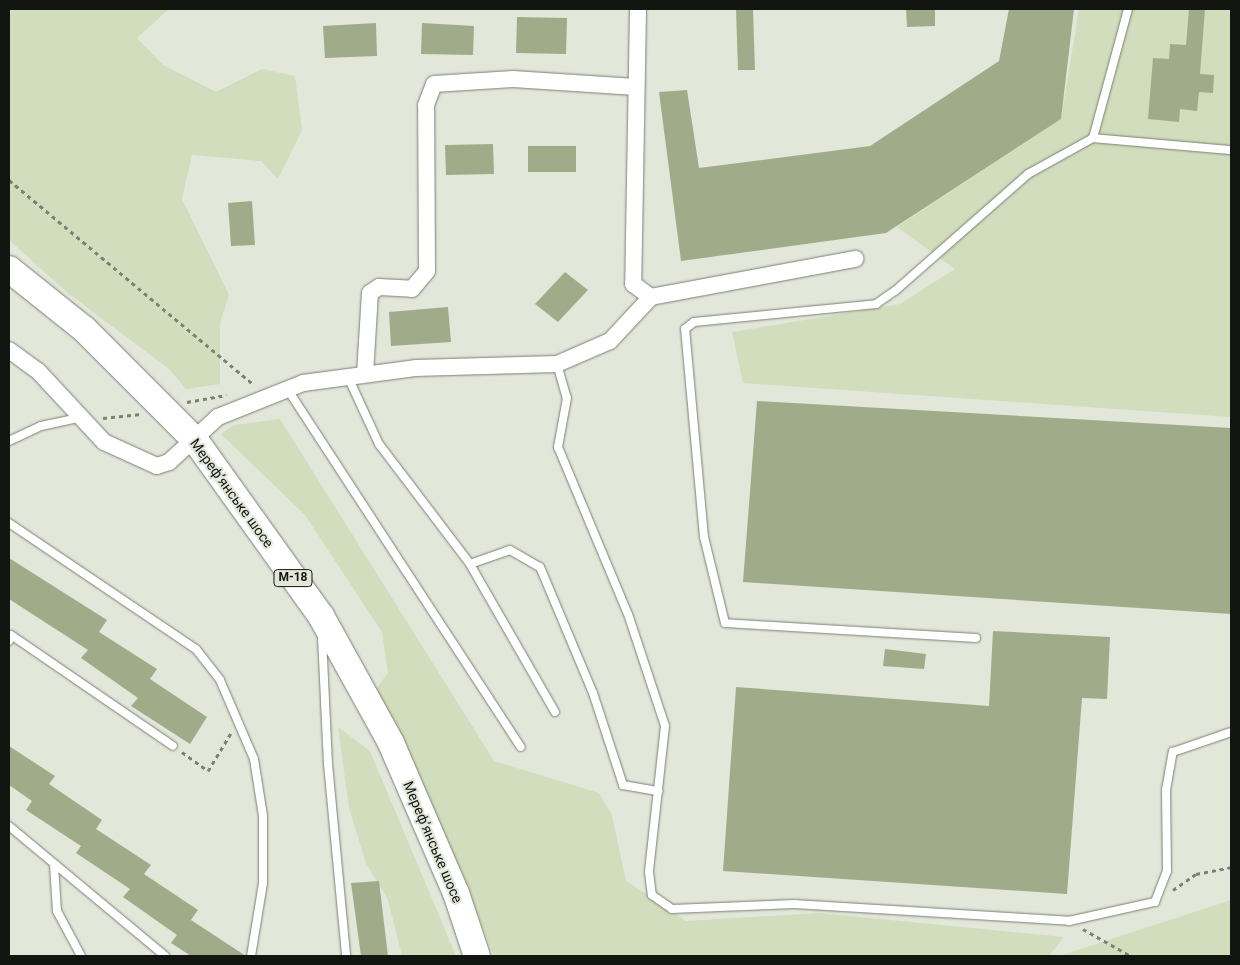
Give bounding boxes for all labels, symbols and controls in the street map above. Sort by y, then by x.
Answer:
street label: Мереф’янське шосе [187,435,277,551]
road number: М-18 [273,568,313,588]
street label: Мереф’янське шосе [400,779,466,905]

